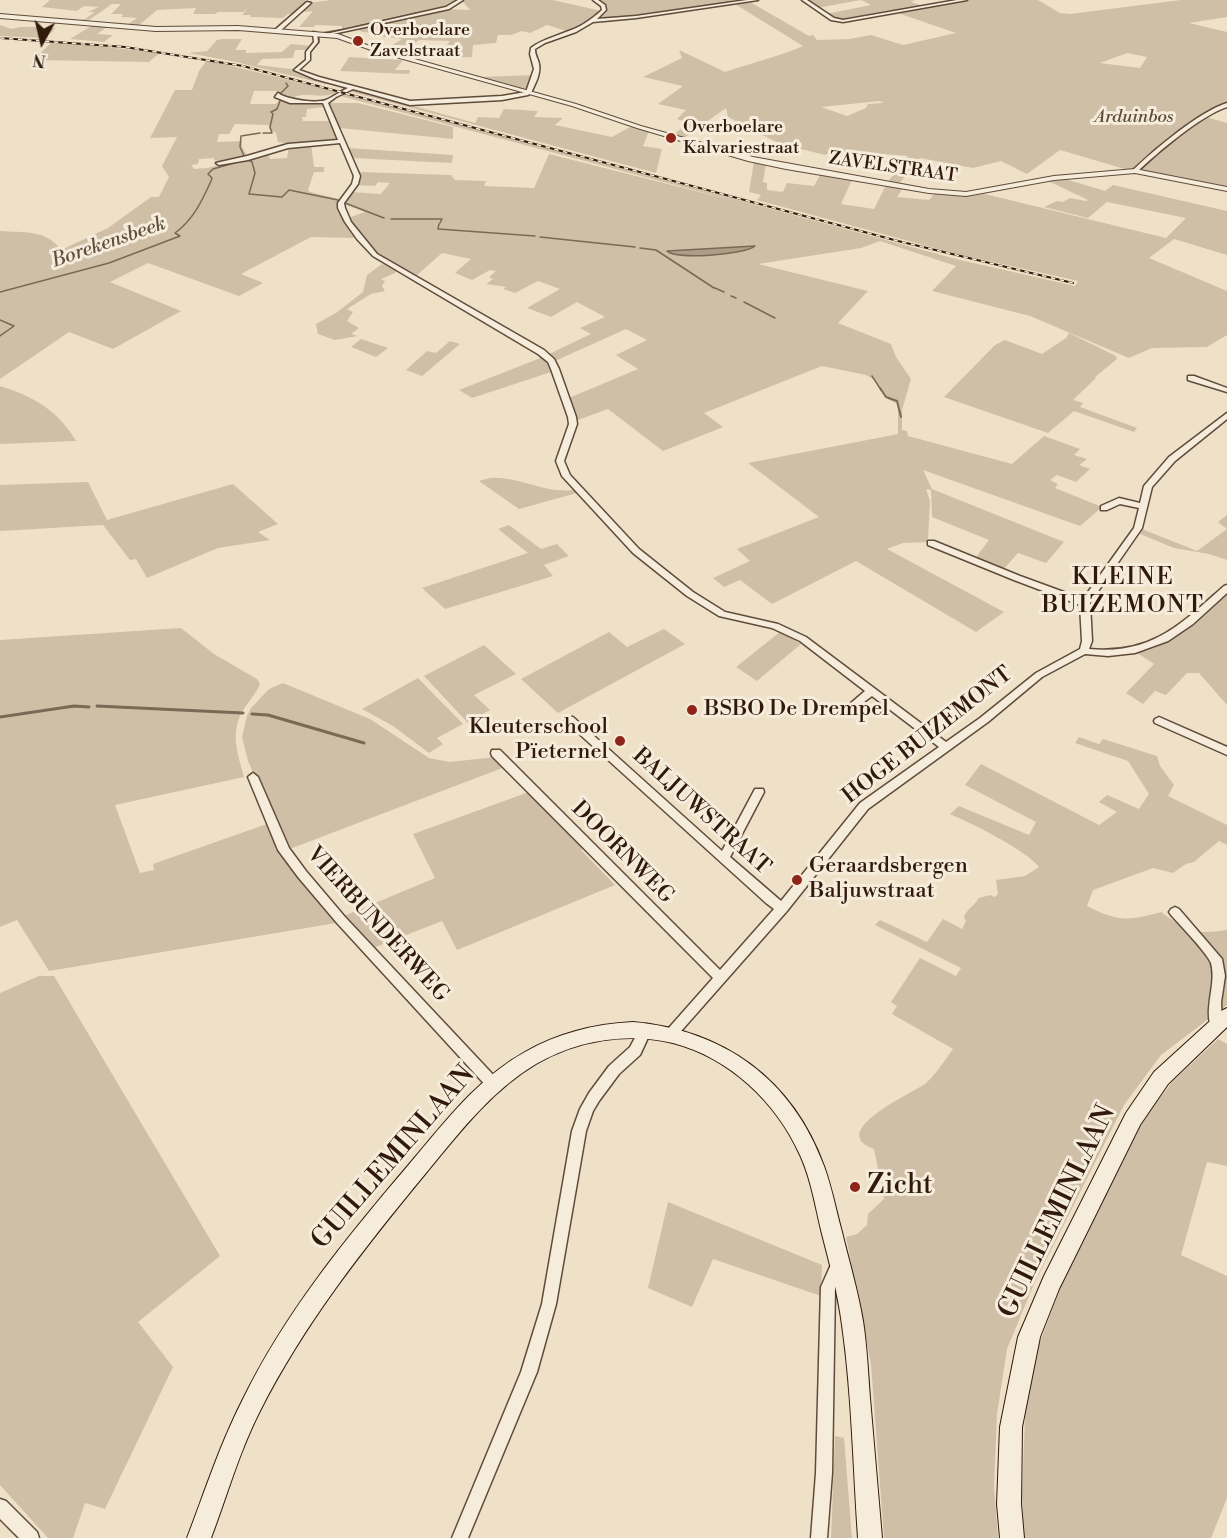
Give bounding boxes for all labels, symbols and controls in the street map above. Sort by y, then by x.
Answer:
north arrow [12,12,72,72]
place label: Overboelare Zavelstraat [370,20,470,63]
marker: Overboelare Zavelstraat [351,34,365,48]
text: N [32,49,47,71]
park label: Arduinbos [1094,107,1174,129]
place label: Overboelare Kalvariestraat [683,117,799,160]
marker: Overboelare Kalvariestraat [664,131,678,145]
street label: ZAVELSTRAAT [827,148,959,188]
water label: Borekensbeek [49,212,169,274]
district label: KLEINE BUIZEMONT [1042,564,1204,620]
street label: HOGE BUIZEMONT [838,662,1018,810]
place label: BSBO De Drempel [704,697,889,723]
marker: BSBO De Drempel [685,703,699,717]
place label: Kleuterschool Pïeternel [469,715,608,766]
marker: Kleuterschool Pïeternel [613,734,627,748]
street label: BALJUWSTRAAT [627,743,775,881]
street label: DOORNWEG [565,796,679,910]
street label: VIERBUNDERWEG [300,842,454,1008]
place label: Geraardsbergen Baljuwstraat [809,854,968,906]
marker: Geraardsbergen Baljuwstraat [790,873,804,887]
street label: GUILLEMINLAAN [306,1060,482,1256]
street label: GUILLEMINLAAN [992,1100,1124,1324]
place label: Zicht [867,1171,933,1203]
marker: Zicht [848,1180,862,1194]

